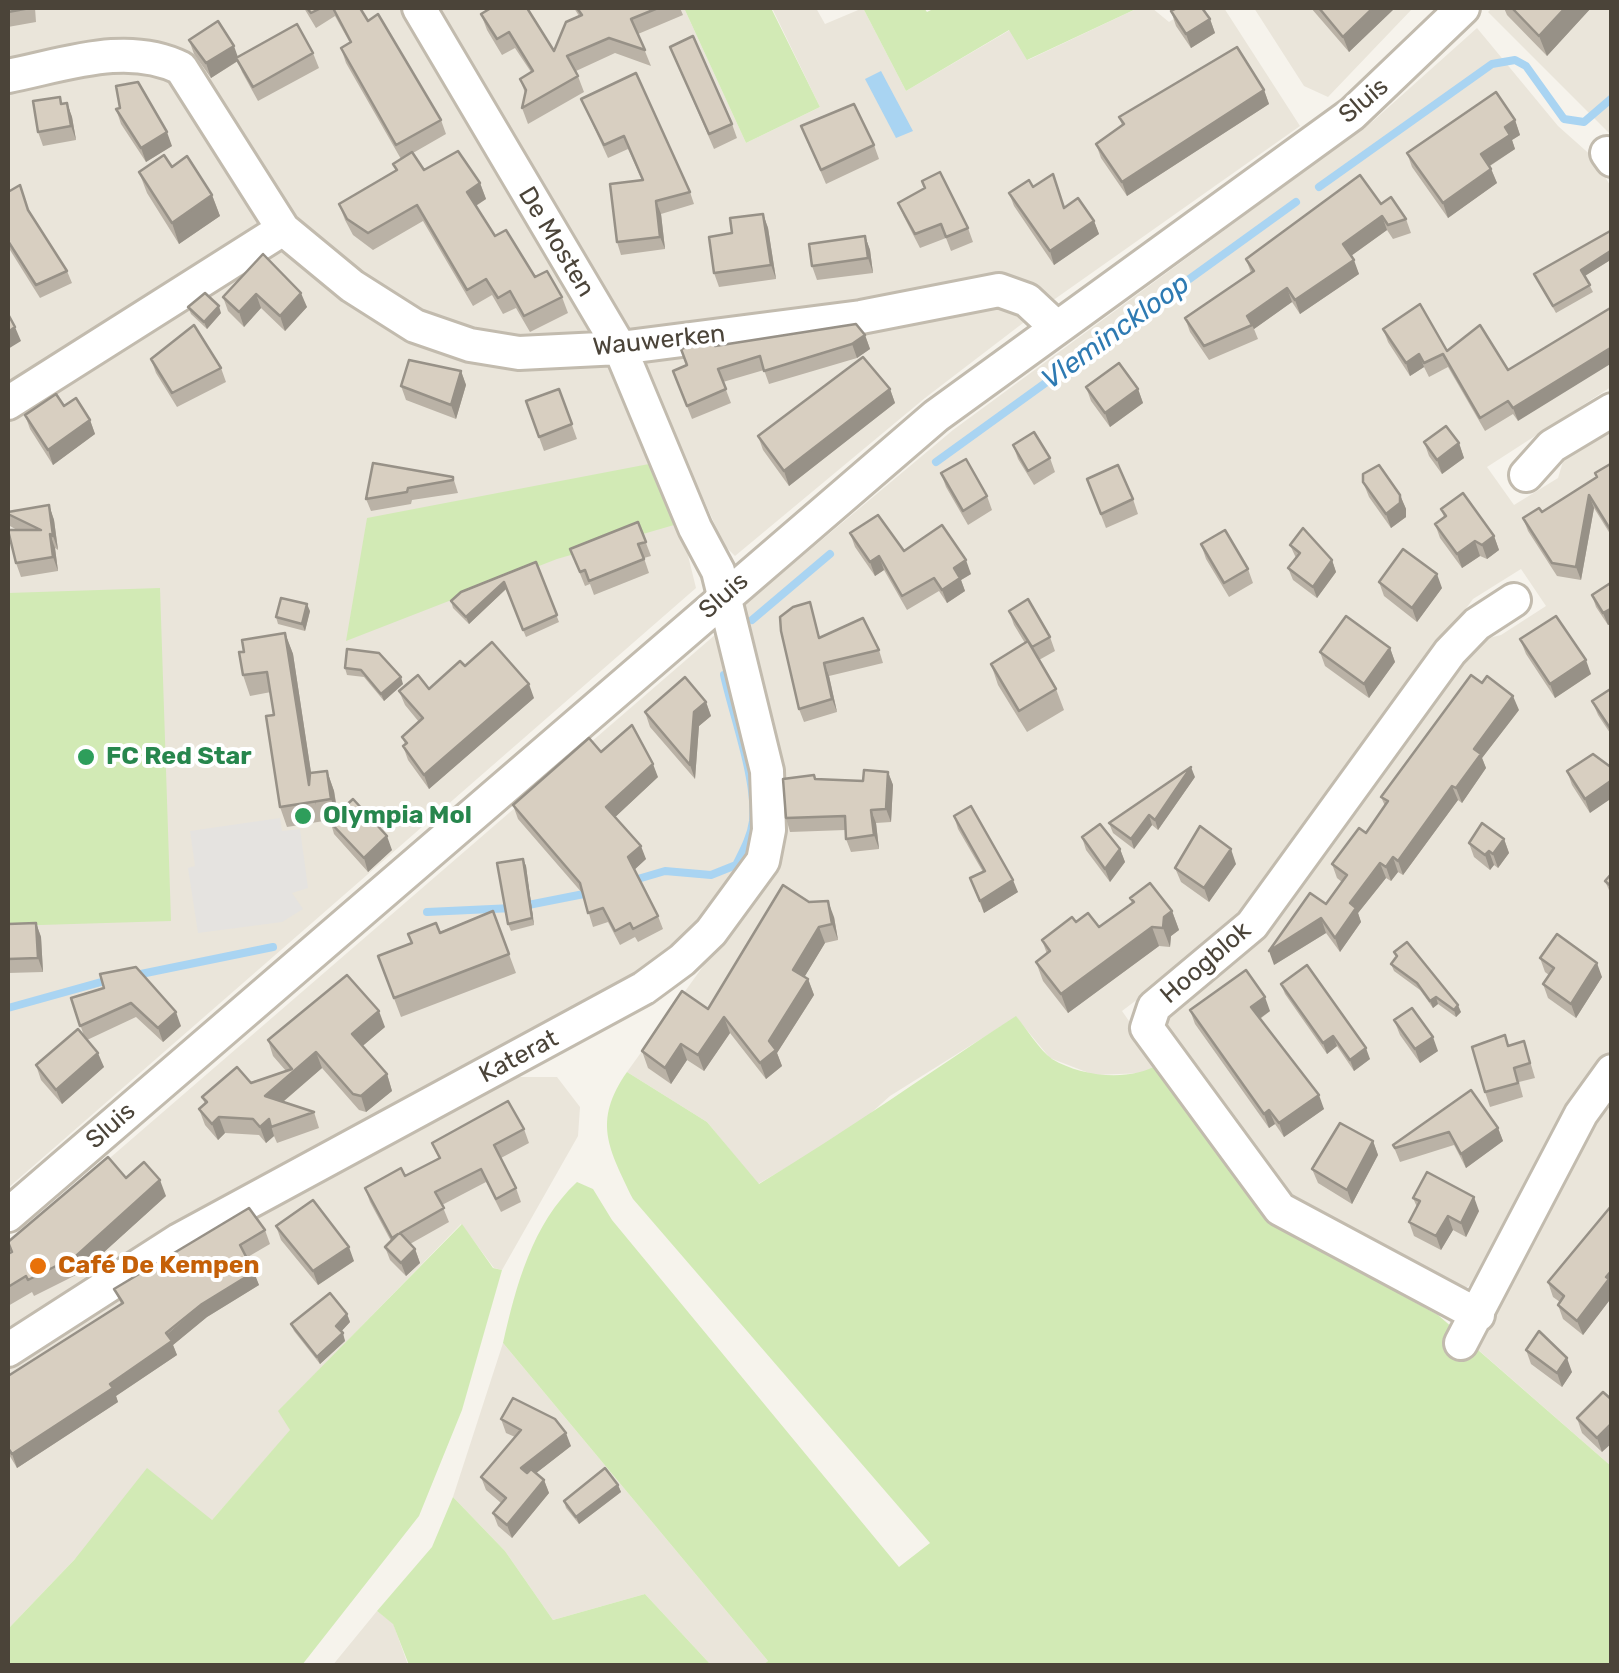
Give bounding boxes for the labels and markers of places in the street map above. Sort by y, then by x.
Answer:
place label: FC Red Star [106,742,252,772]
marker: FC Red Star [75,746,97,768]
place label: Olympia Mol [323,801,472,831]
marker: Olympia Mol [292,805,314,827]
place label: Café De Kempen [58,1251,260,1281]
marker: Café De Kempen [27,1255,49,1277]

